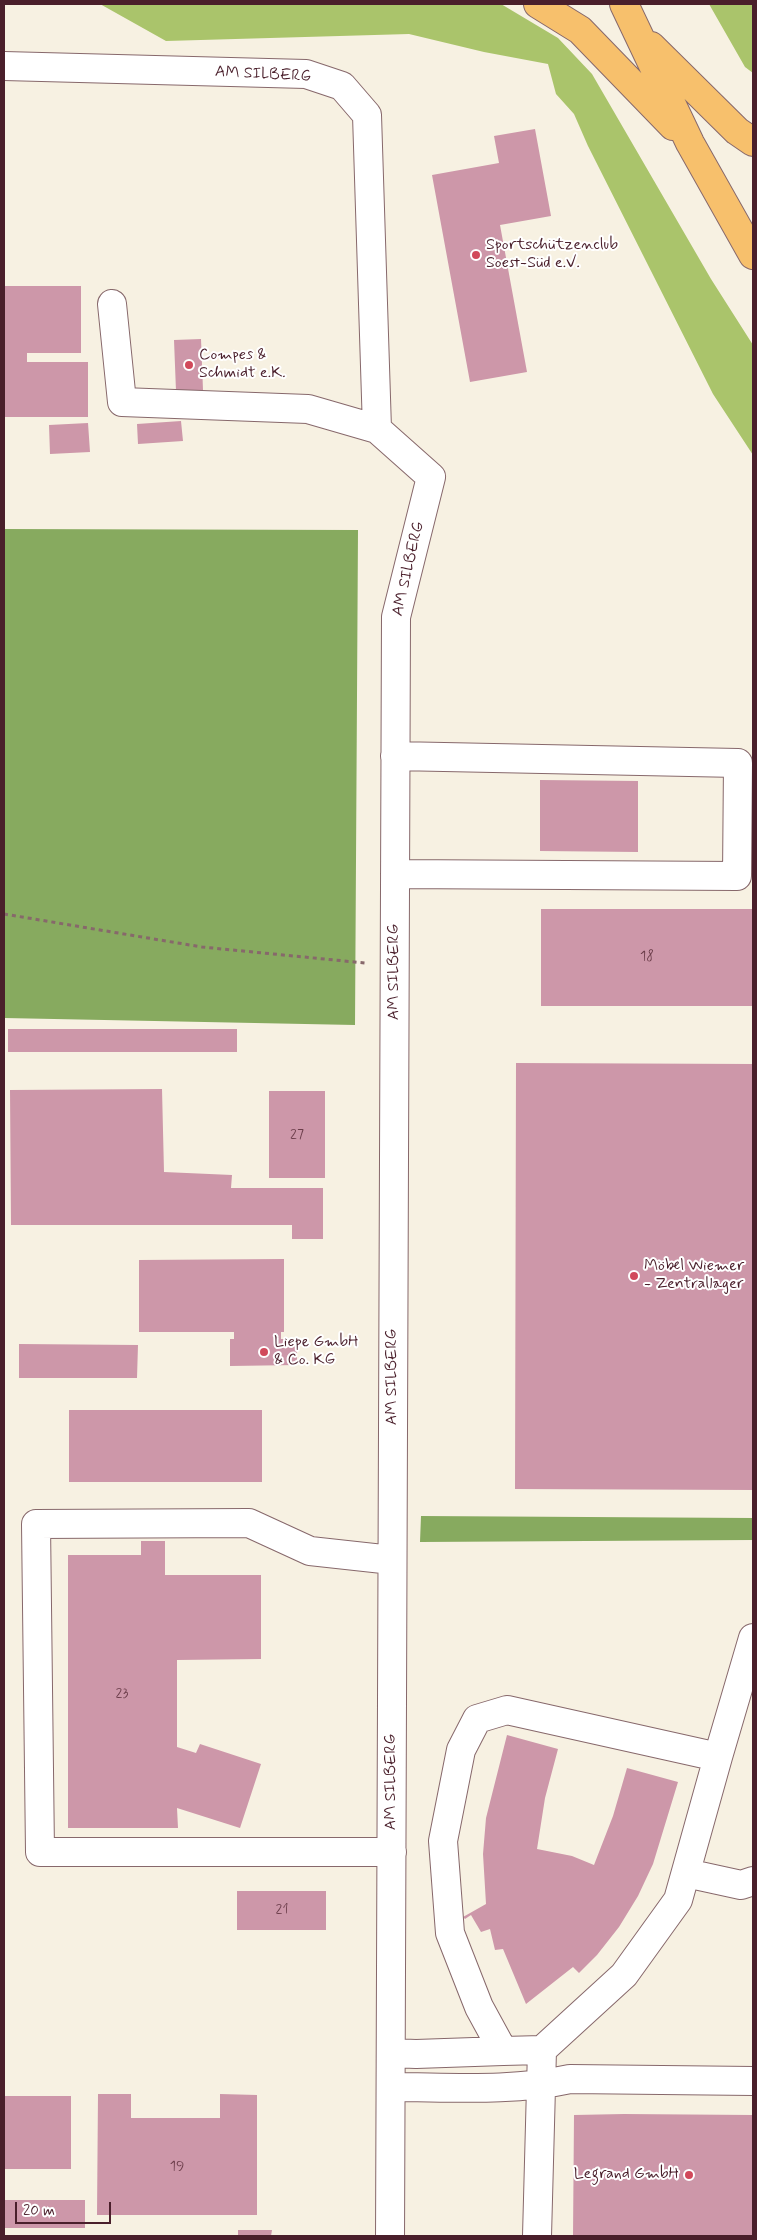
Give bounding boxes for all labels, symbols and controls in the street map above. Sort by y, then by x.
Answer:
street label: AM SILBERG [214,63,312,87]
place label: Sportschützenclub Soest-Süd e.V. [486,236,618,274]
marker: Sportschützenclub Soest-Süd e.V. [470,249,482,261]
place label: Compes & Schmidt e.K. [199,346,286,384]
marker: Compes & Schmidt e.K. [183,359,195,371]
street label: AM SILBERG [389,520,429,618]
street label: AM SILBERG [385,924,405,1020]
house number: 18 [640,949,654,965]
house number: 27 [290,1127,304,1143]
place label: Möbel Wiemer - Zentrallager [644,1257,744,1295]
marker: Möbel Wiemer - Zentrallager [628,1270,640,1282]
street label: AM SILBERG [383,1329,403,1425]
place label: Liepe GmbH & Co. KG [274,1333,358,1371]
marker: Liepe GmbH & Co. KG [258,1346,270,1358]
house number: 23 [116,1686,128,1702]
street label: AM SILBERG [382,1734,402,1830]
house number: 21 [276,1902,288,1918]
house number: 19 [170,2159,184,2175]
place label: Legrand GmbH [574,2165,679,2185]
marker: Legrand GmbH [683,2169,695,2181]
scale bar [18,2192,114,2224]
text: 20 m [23,2201,55,2221]

